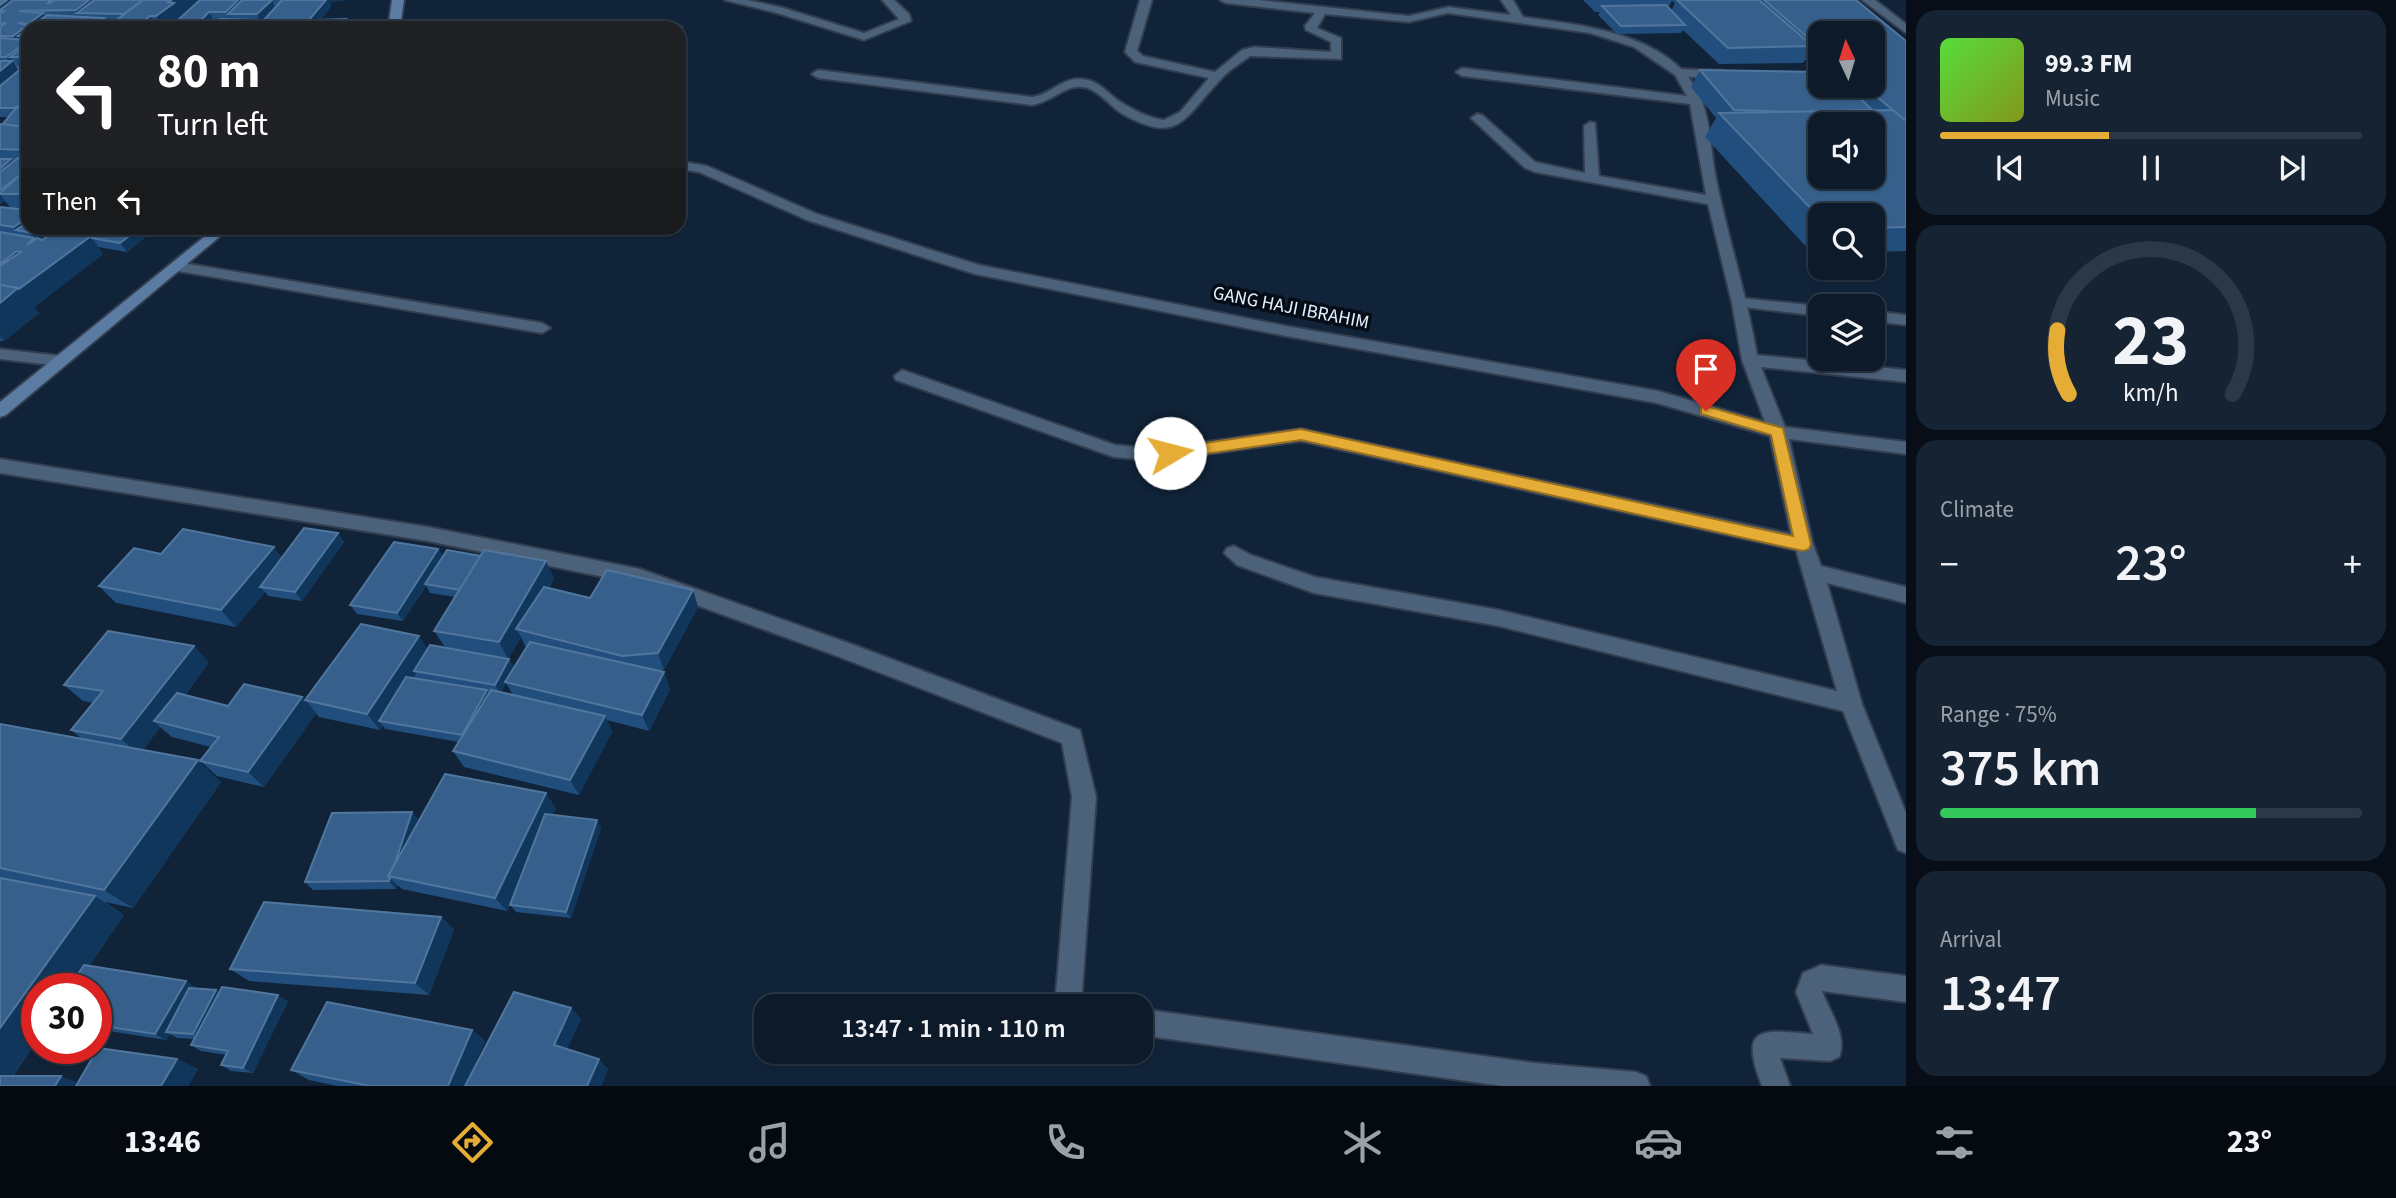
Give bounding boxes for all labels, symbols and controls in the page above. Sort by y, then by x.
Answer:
north arrow [1808,21,1885,98]
map controls [1808,21,1885,371]
text: 80 m [157,37,261,107]
text: 99.3 FM [2045,45,2133,82]
icon: left [42,49,133,140]
text: Music [2045,82,2100,115]
text: Turn left [157,102,268,148]
button: sound [1808,112,1885,189]
icon: previous [1991,149,2029,187]
icon: pause [2132,149,2170,187]
icon: next [2273,149,2311,187]
icon: left [111,182,149,220]
text: Then [42,183,97,220]
button: search [1808,203,1885,280]
street label: GANG HAJI IBRAHIM [1210,280,1372,336]
text: 23 [2113,289,2189,393]
button: layers [1808,294,1885,371]
pin [1676,339,1736,411]
icon: arrive [1687,350,1725,388]
text: km/h [2123,375,2179,411]
position arrow [1133,416,1207,490]
text: Climate [1940,493,2014,526]
text: 23° [2115,527,2187,601]
text: − [1940,538,1959,592]
text: + [2343,538,2362,592]
text: Range · 75% [1940,698,2057,731]
text: 375 km [1940,732,2101,806]
text: Arrival [1940,923,2002,956]
text: 13:47 [1940,957,2061,1031]
speed limit sign: 30 [21,973,112,1064]
text: 13:47 · 1 min · 110 m [841,1010,1066,1047]
icon: directions [448,1118,497,1167]
icon: music [745,1118,794,1167]
icon: phone [1041,1118,1090,1167]
icon: climate [1338,1118,1387,1167]
icon: car [1634,1118,1683,1167]
icon: filters [1930,1118,1979,1167]
text: 13:46 [124,1119,201,1165]
text: 23° [2227,1119,2272,1165]

